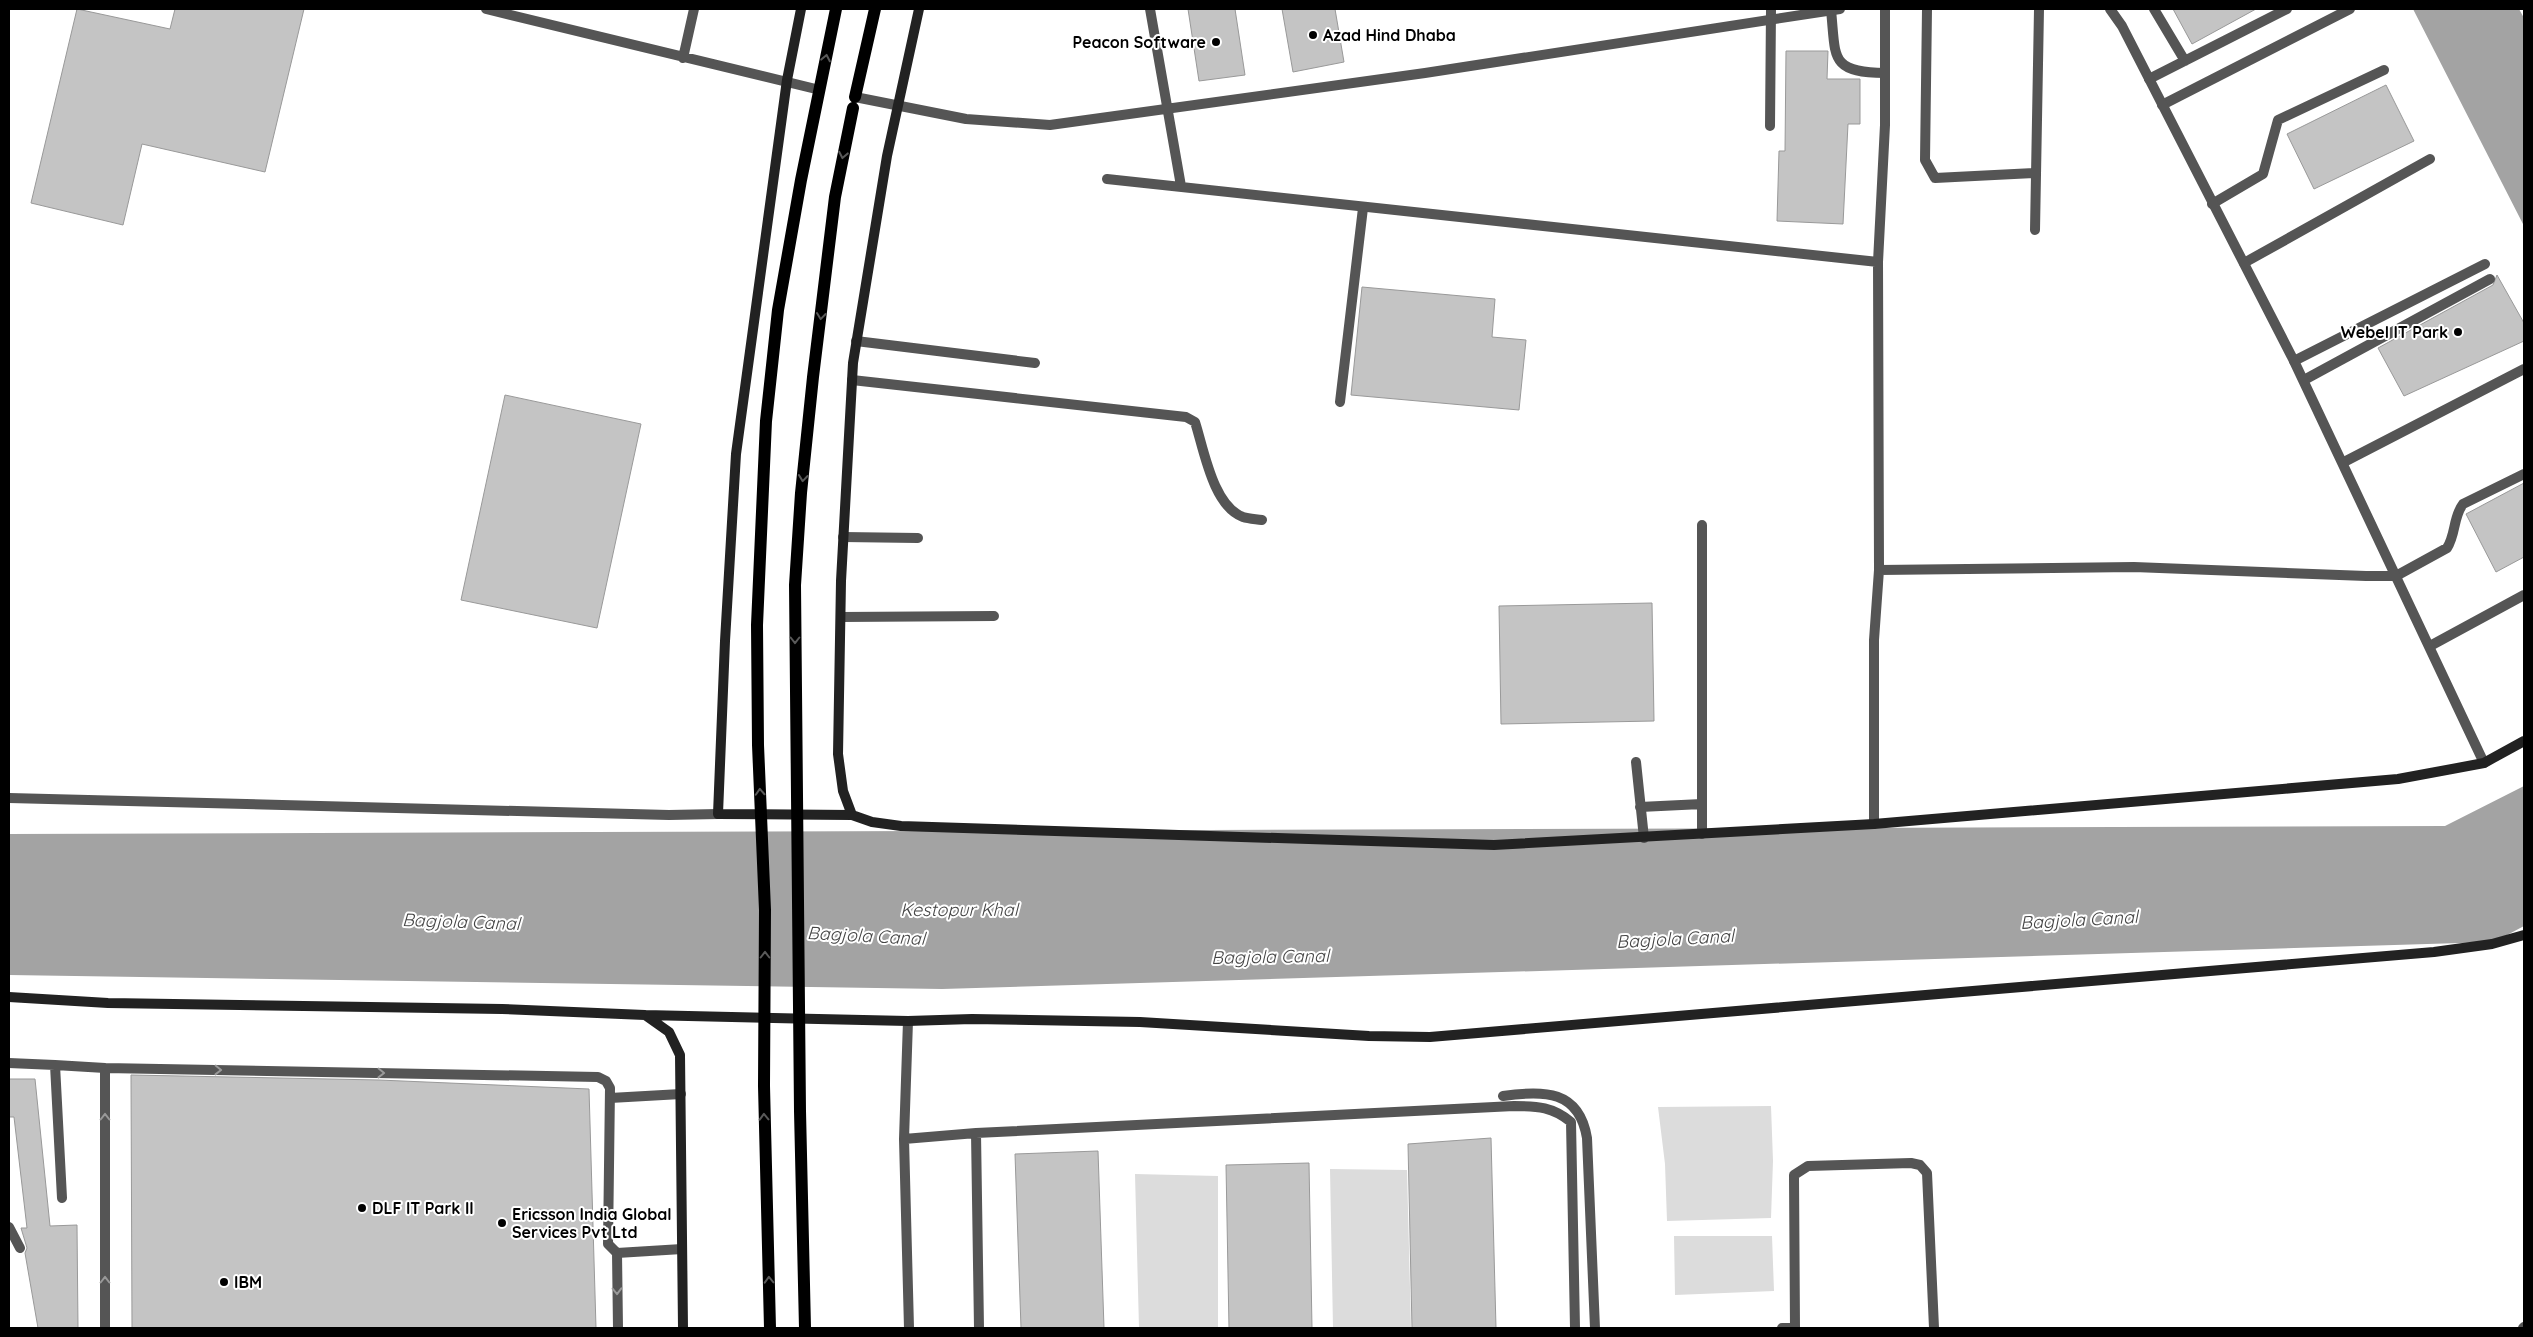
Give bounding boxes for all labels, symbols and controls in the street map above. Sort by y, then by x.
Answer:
place label: Azad Hind Dhaba [1323,25,1456,45]
marker: Azad Hind Dhaba [1307,29,1319,41]
place label: Peacon Software [1072,32,1206,52]
marker: Peacon Software [1210,36,1222,48]
one-way arrow [820,54,831,63]
one-way arrow [839,151,849,160]
one-way arrow [816,313,827,321]
place label: Webel IT Park [2341,322,2448,342]
marker: Webel IT Park [2452,326,2464,338]
one-way arrow [797,474,808,482]
one-way arrow [790,636,800,644]
one-way arrow [754,788,765,796]
water label: Kestopur Khal [900,898,1020,921]
water label: Bagjola Canal [2020,905,2140,934]
water label: Bagjola Canal [402,908,522,935]
water label: Bagjola Canal [807,921,927,950]
water label: Bagjola Canal [1616,924,1736,953]
water label: Bagjola Canal [1211,944,1331,969]
one-way arrow [760,950,770,958]
one-way arrow [215,1065,223,1075]
one-way arrow [378,1068,385,1078]
one-way arrow [100,1113,110,1120]
one-way arrow [759,1113,770,1121]
place label: DLF IT Park II [372,1198,474,1218]
marker: DLF IT Park II [356,1202,368,1214]
place label: Ericsson India Global Services Pvt Ltd [512,1204,672,1242]
marker: Ericsson India Global Services Pvt Ltd [496,1217,508,1229]
place label: IBM [234,1272,262,1292]
one-way arrow [100,1275,110,1283]
one-way arrow [764,1275,774,1283]
marker: IBM [218,1276,230,1288]
one-way arrow [612,1287,622,1295]

